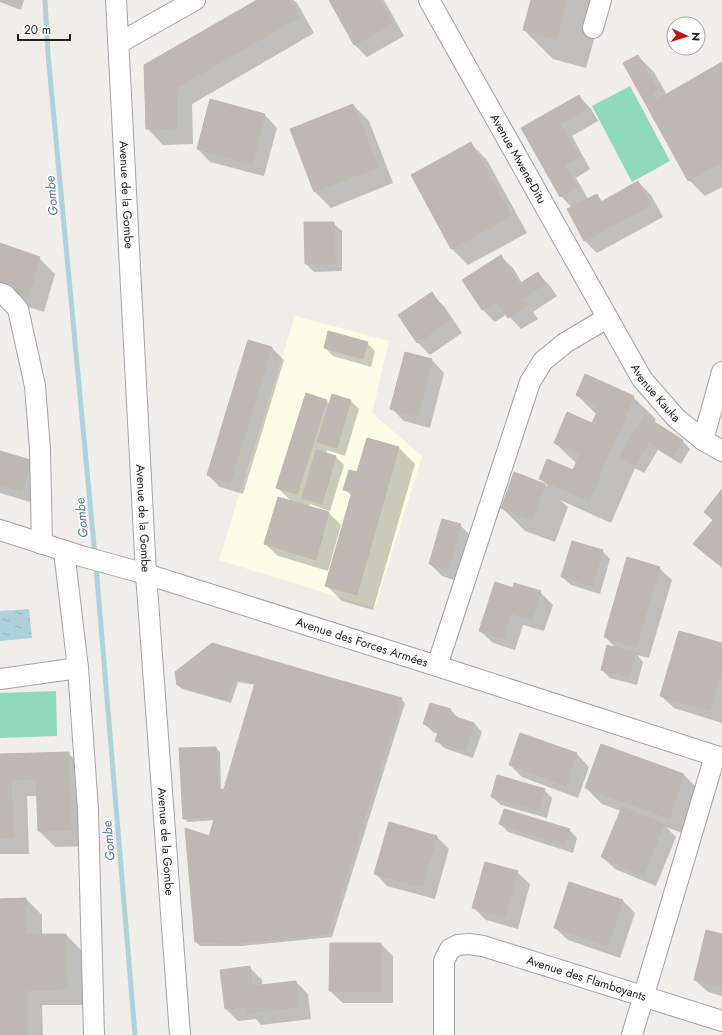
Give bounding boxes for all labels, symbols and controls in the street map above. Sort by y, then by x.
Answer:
scale bar [18,16,70,42]
north arrow [666,16,706,56]
text: 20 m [24,21,51,39]
text: N [688,32,704,42]
street label: Avenue Mwene-Ditu [486,110,551,207]
street label: Avenue de la Gombe [114,140,138,249]
water label: Gombe [40,175,63,217]
street label: Avenue Kauka [626,360,684,427]
street label: Avenue de la Gombe [131,464,155,573]
water label: Gombe [70,497,93,539]
street label: Avenue des Forces Armées [294,613,430,672]
street label: Avenue de la Gombe [153,787,179,896]
water label: Gombe [97,820,120,862]
street label: Avenue des Flamboyants [524,951,649,1006]

